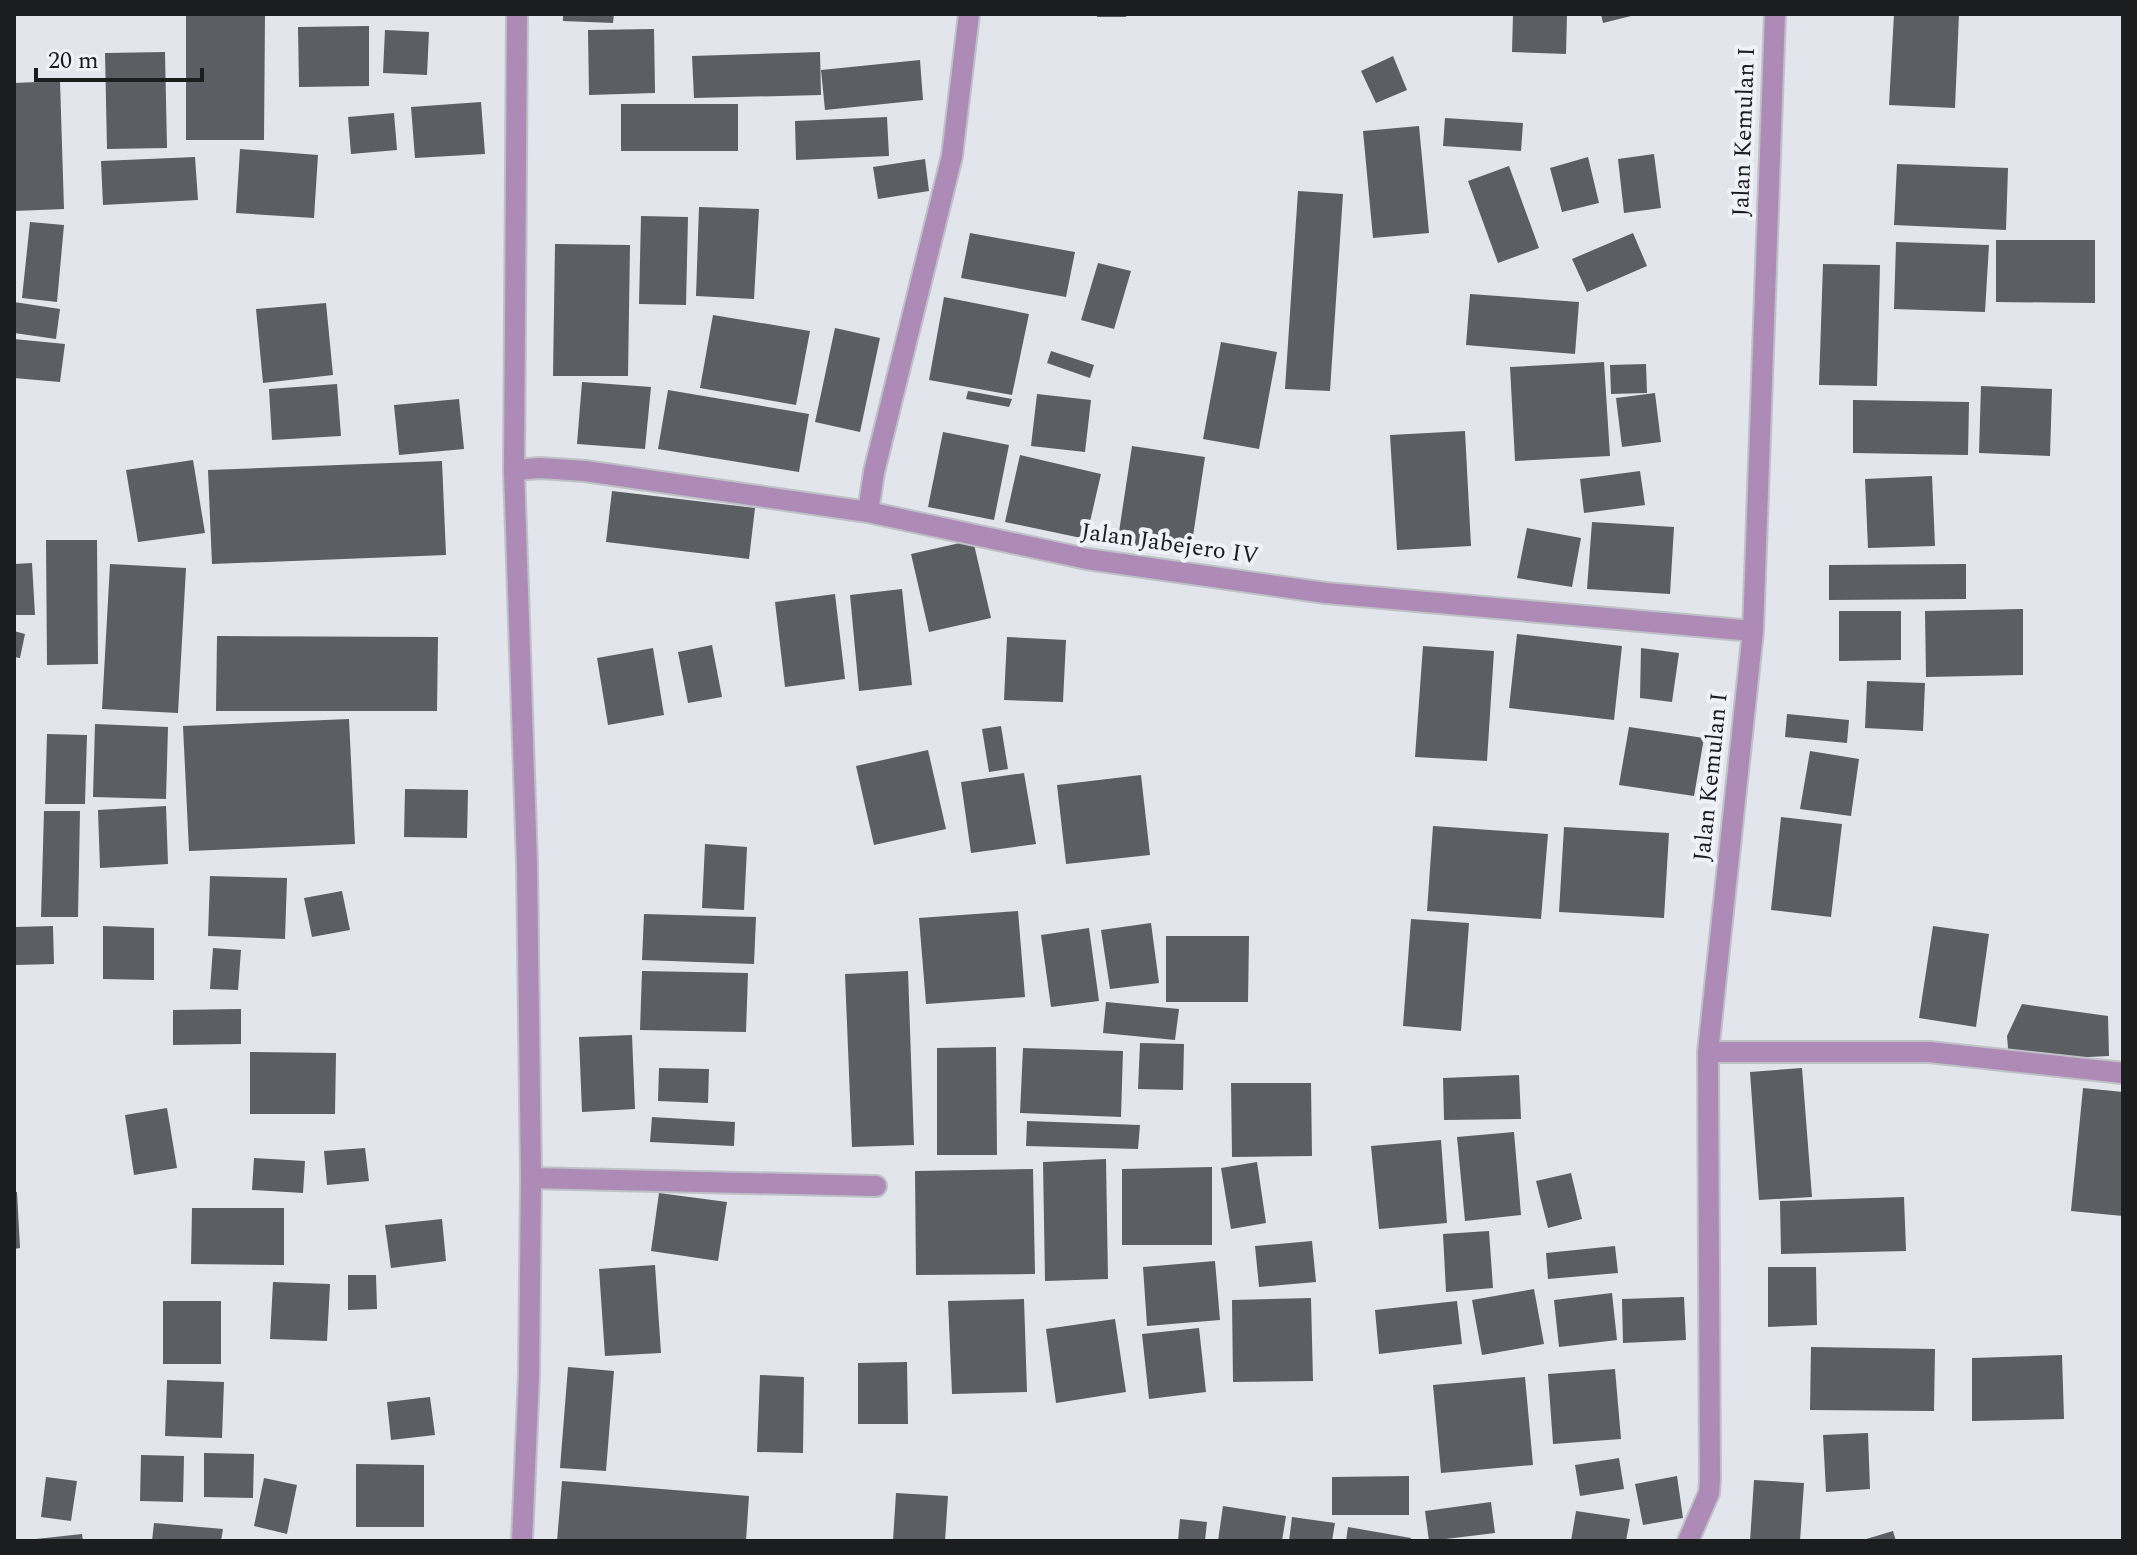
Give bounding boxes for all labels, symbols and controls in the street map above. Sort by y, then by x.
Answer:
scale bar [36,32,202,82]
text: 20 m [48,43,99,79]
street label: Jalan Kemulan I [1723,47,1765,217]
street label: Jalan Jabejero IV [1079,514,1261,574]
street label: Jalan Kemulan I [1684,691,1738,863]

